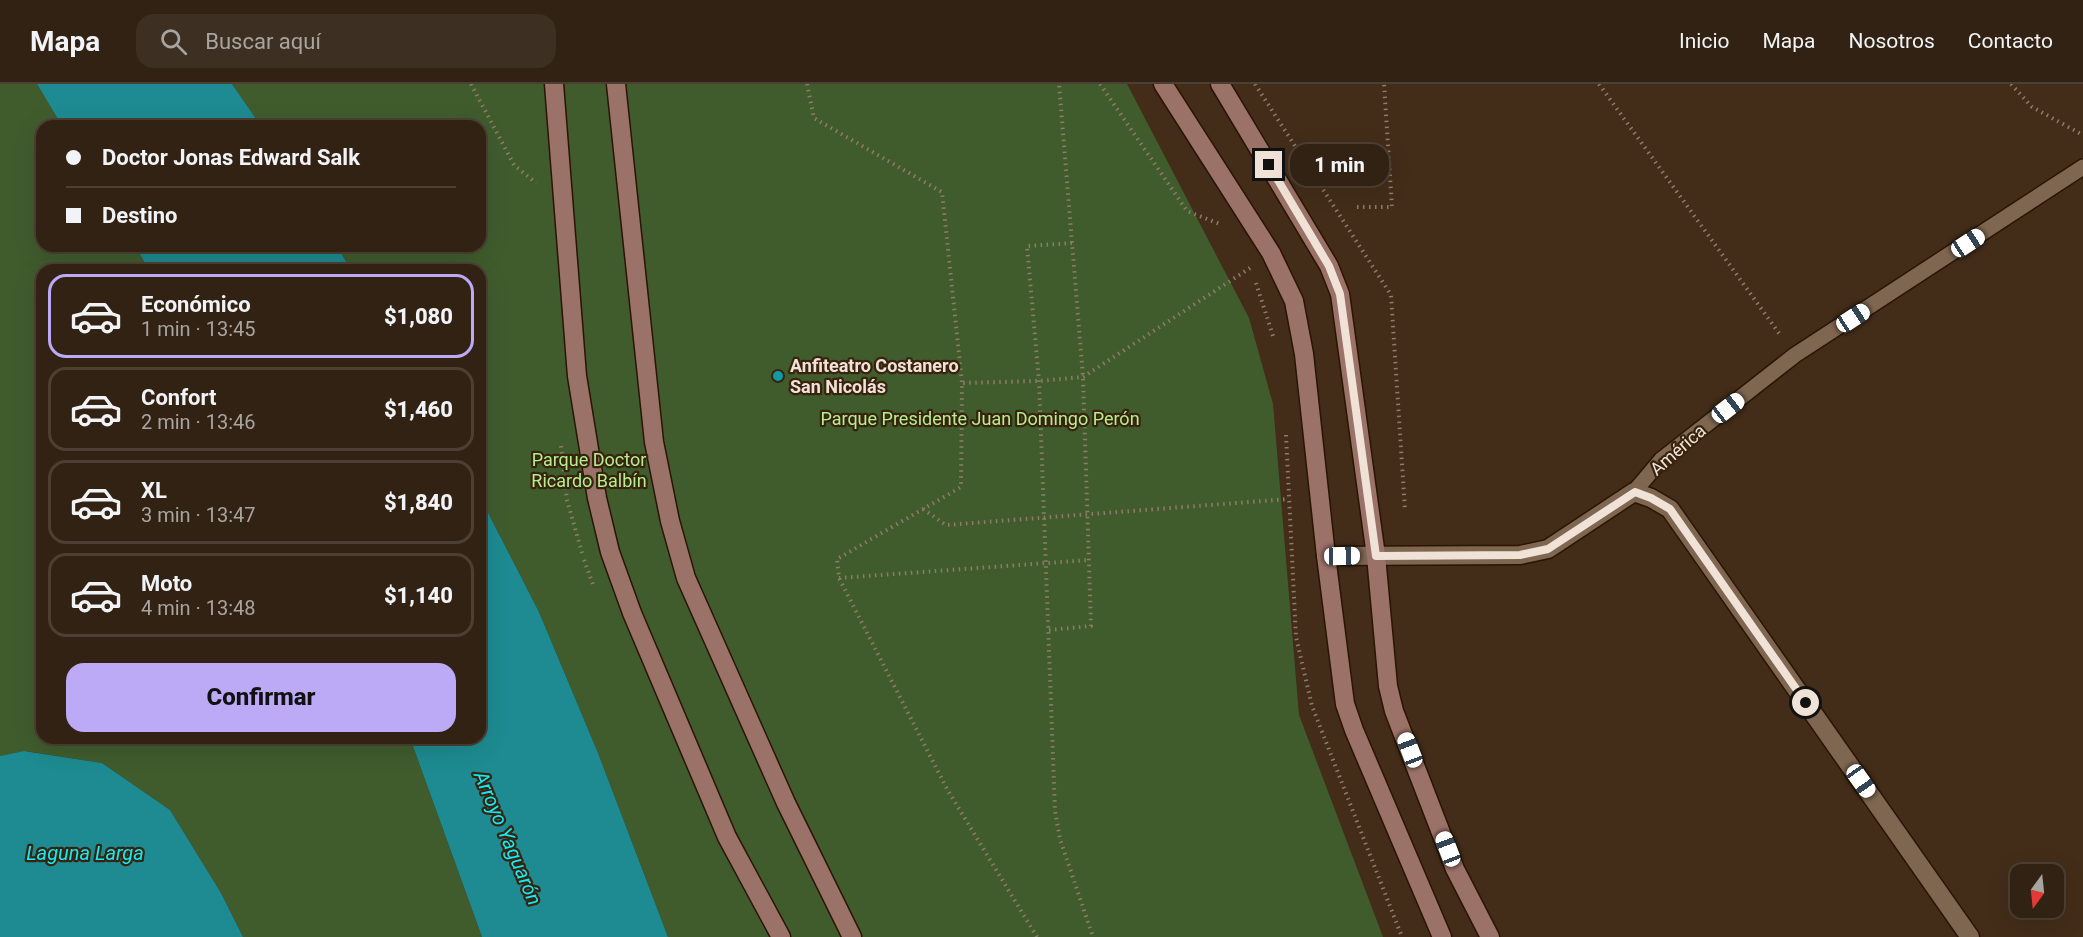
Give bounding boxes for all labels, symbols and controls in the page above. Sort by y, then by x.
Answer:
search box [136,14,556,68]
text: Mapa [30,25,100,58]
icon: search [157,25,190,58]
text: Buscar aquí [205,29,321,54]
text: Inicio [1679,29,1729,53]
text: Mapa [1762,29,1815,53]
text: Nosotros [1848,29,1935,53]
text: Contacto [1968,29,2053,53]
callout: 1 min [1290,144,1389,186]
text: Doctor Jonas Edward Salk [102,145,360,170]
route end [1255,151,1282,178]
text: 1 min [1314,153,1365,177]
text: Destino [102,203,178,228]
car [1948,226,1988,260]
icon: car [69,289,123,343]
text: Económico [141,292,251,317]
car [1833,301,1873,335]
text: $1,080 [384,304,453,329]
text: 1 min · 13:45 [141,317,256,341]
place label: Anfiteatro Costanero San Nicolás [790,355,959,397]
marker: Anfiteatro Costanero San Nicolás [771,369,785,383]
icon: car [69,382,123,436]
text: Confort [141,385,216,410]
car [1708,390,1748,426]
text: $1,460 [384,397,453,422]
park label: Parque Presidente Juan Domingo Perón [820,408,1140,429]
text: 2 min · 13:46 [141,410,256,434]
street label: América [1646,420,1710,479]
park label: Parque Doctor Ricardo Balbín [531,449,647,491]
icon: car [69,475,123,529]
text: XL [141,478,167,503]
text: $1,840 [384,490,453,515]
text: 3 min · 13:47 [141,503,256,527]
car [1324,547,1360,565]
icon: car [69,568,123,622]
text: Moto [141,571,192,596]
text: $1,140 [384,583,453,608]
text: 4 min · 13:48 [141,596,256,620]
button: Confirmar [66,663,456,732]
route start [1792,689,1819,716]
car [1395,730,1425,770]
car [1843,761,1879,801]
water label: Arroyo Yaguarón [469,766,547,909]
car [1433,829,1463,869]
water label: Laguna Larga [26,841,144,865]
north arrow [2010,864,2064,918]
map controls [2010,864,2064,918]

